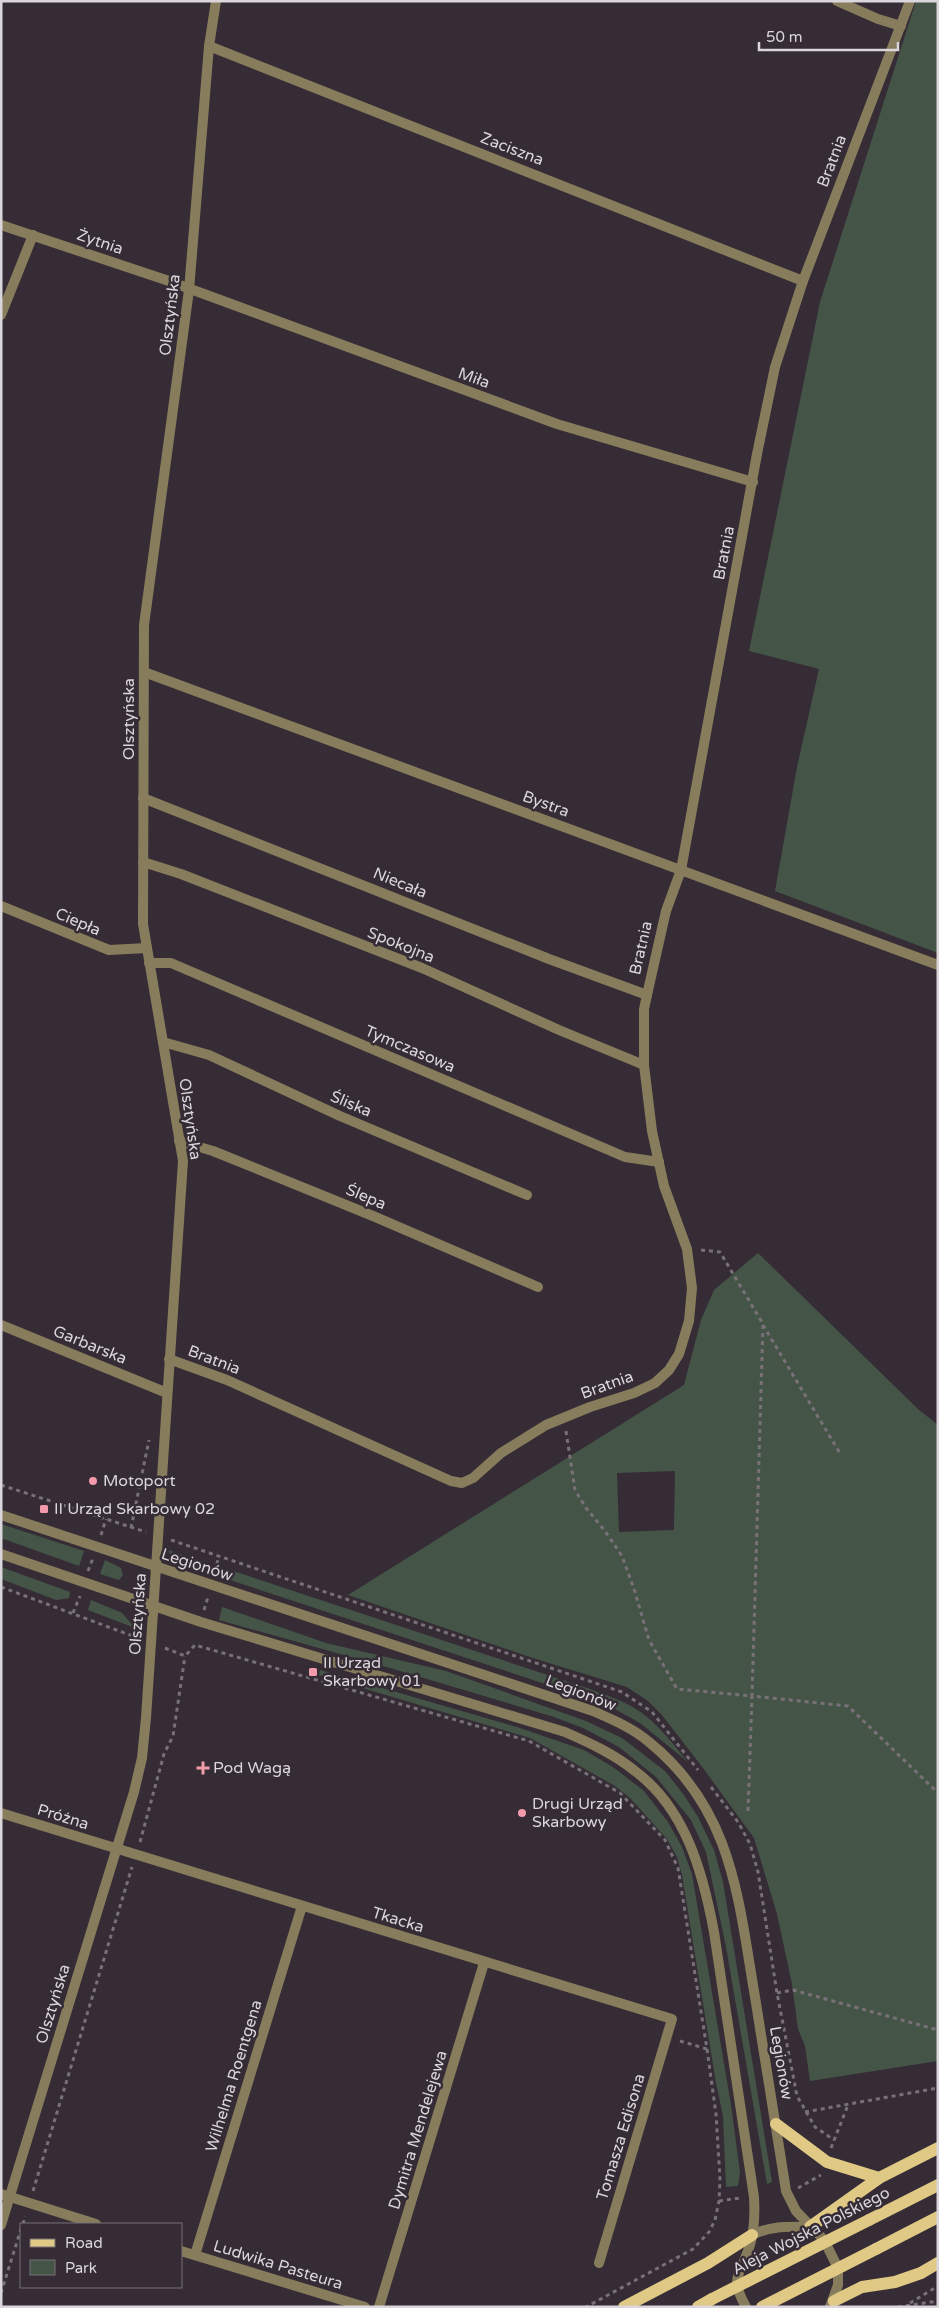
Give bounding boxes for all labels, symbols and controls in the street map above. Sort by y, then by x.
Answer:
scale bar [759,20,898,52]
text: 50 m [766,28,803,46]
street label: Zaciszna [478,128,546,170]
street label: Bratnia [813,132,851,190]
street label: Żytnia [74,225,126,259]
street label: Olsztyńska [155,273,185,357]
street label: Miła [455,363,493,393]
street label: Bratnia [709,524,739,582]
street label: Olsztyńska [119,678,139,760]
street label: Bystra [520,786,572,822]
street label: Niecała [370,863,430,903]
street label: Ciepła [52,904,104,940]
street label: Bratnia [625,919,657,977]
street label: Spokojna [364,922,438,968]
street label: Tymczasowa [362,1021,458,1077]
street label: Olsztyńska [174,1077,206,1161]
street label: Śliska [327,1086,375,1122]
street label: Ślepa [343,1180,389,1214]
street label: Garbarska [50,1321,130,1369]
street label: Bratnia [185,1341,243,1379]
street label: Bratnia [578,1366,636,1404]
place label: Motoport [103,1471,176,1491]
marker: Motoport [87,1475,99,1487]
place label: II Urząd Skarbowy 02 [54,1499,215,1519]
marker: II Urząd Skarbowy 02 [38,1503,50,1515]
street label: Legionów [159,1544,236,1586]
street label: Olsztyńska [125,1572,151,1656]
place label: II Urząd Skarbowy 01 [323,1653,422,1691]
marker: II Urząd Skarbowy 01 [307,1666,319,1678]
street label: Legionów [543,1670,619,1716]
place label: Pod Wagą [213,1758,291,1778]
marker: Pod Wagą [197,1762,209,1774]
place label: Drugi Urząd Skarbowy [532,1794,623,1832]
street label: Próżna [35,1800,91,1834]
marker: Drugi Urząd Skarbowy [516,1807,528,1819]
street label: Tkacka [370,1903,426,1937]
street label: Olsztyńska [31,1962,75,2046]
street label: Wilhelma Roentgena [201,1997,267,2155]
street label: Legionów [765,2025,797,2102]
street label: Dymitra Mendelejewa [384,2048,452,2212]
street label: Tomasza Edisona [592,2071,650,2203]
street label: Aleja Wojska Polskiego [729,2183,893,2279]
legend [20,2223,182,2288]
text: Road [65,2234,103,2252]
street label: Ludwika Pasteura [211,2236,345,2294]
text: Park [65,2259,97,2277]

